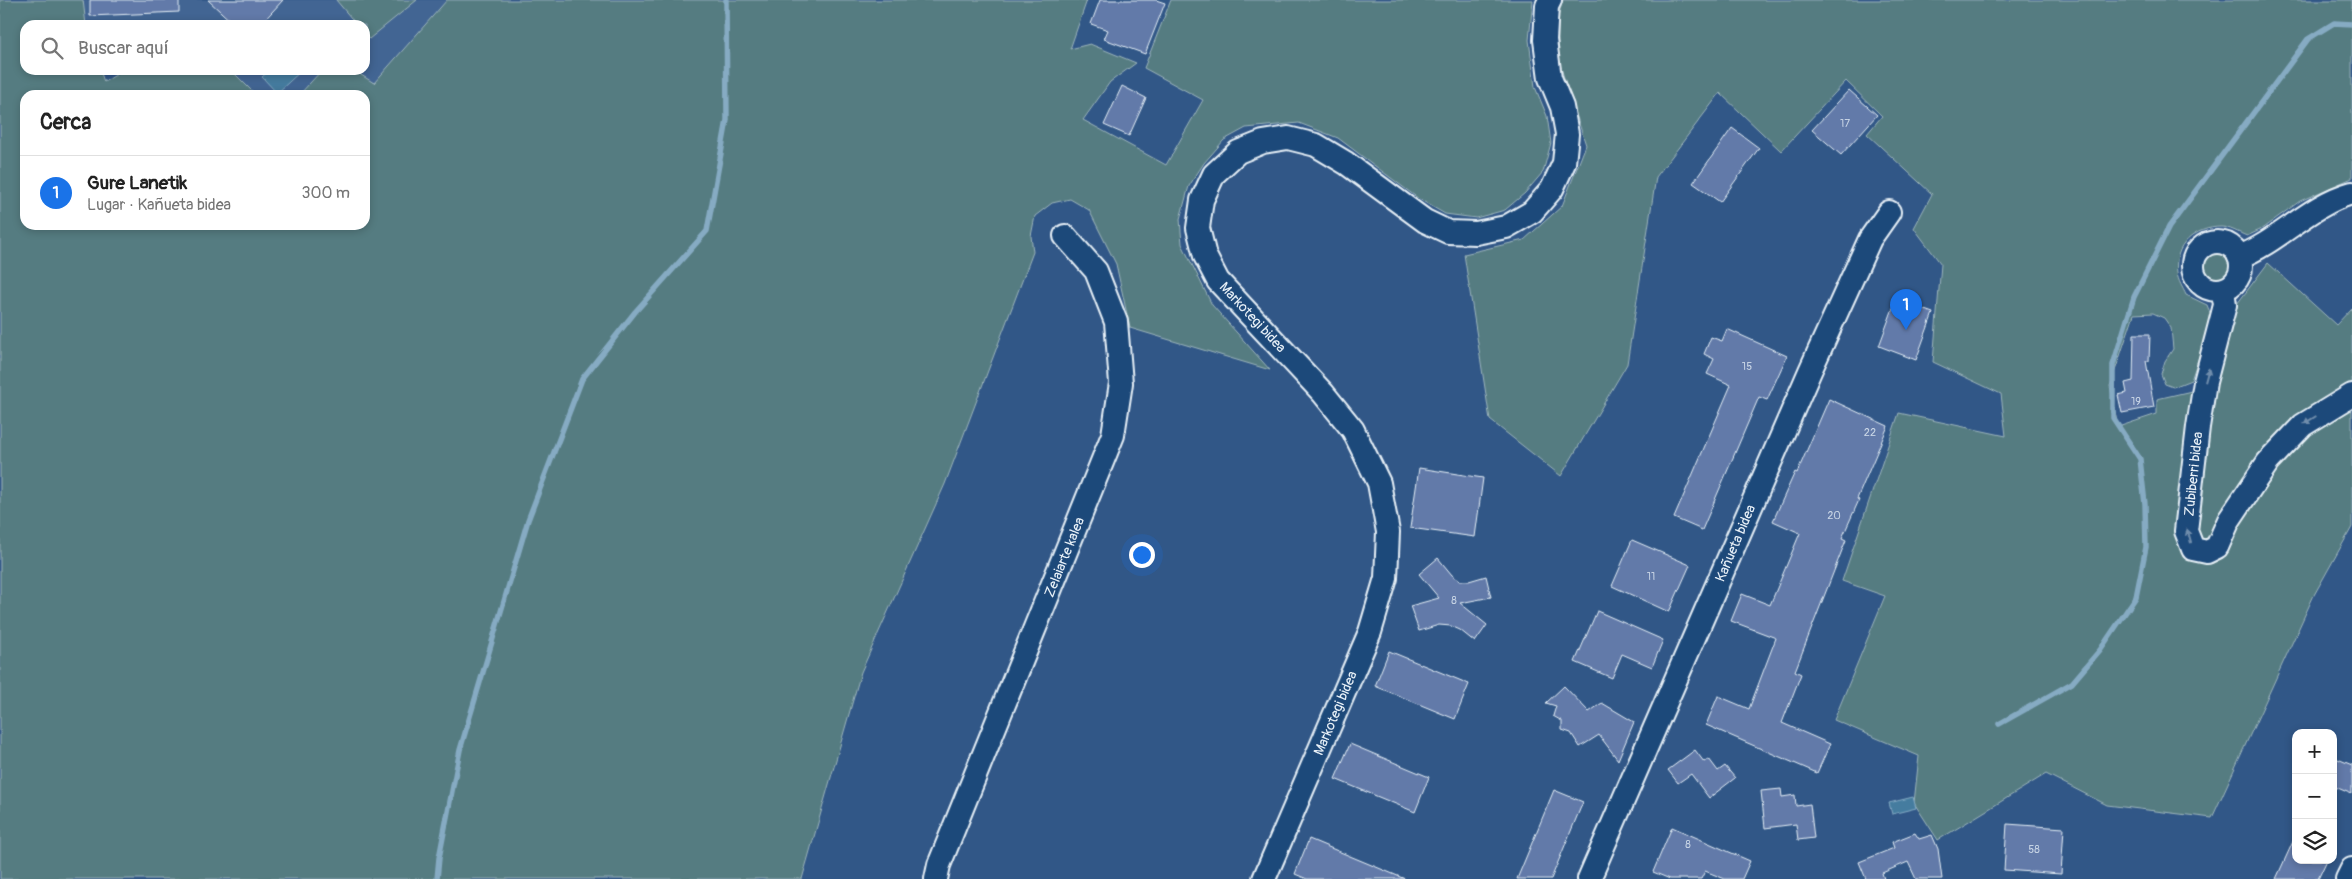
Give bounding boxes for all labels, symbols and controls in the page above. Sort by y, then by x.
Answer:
search box [20,20,370,75]
icon: search [38,34,66,62]
text: Buscar aquí [78,36,169,60]
text: Cerca [40,109,91,136]
house number: 17 [1840,117,1850,130]
text: Gure Lanetik [87,171,187,195]
text: 1 [53,183,59,203]
text: 300 m [302,183,350,203]
text: Lugar · Kañueta bidea [87,195,231,215]
street label: Markotegi bidea [1216,279,1289,356]
pin: 1 [1890,289,1922,330]
house number: 15 [1742,360,1752,373]
one-way arrow [2203,368,2211,383]
house number: 19 [2131,395,2141,408]
one-way arrow [2304,416,2317,425]
house number: 22 [1864,426,1876,439]
street label: Zubiberri bidea [2181,431,2206,517]
street label: Kañueta bidea [1712,502,1759,584]
house number: 20 [1827,509,1841,522]
street label: Zelaiarte kalea [1041,515,1088,600]
one-way arrow [2185,528,2193,544]
your location [1129,542,1155,568]
house number: 11 [1647,570,1655,583]
house number: 8 [1451,594,1457,607]
street label: Markotegi bidea [1310,669,1361,758]
map controls [2292,729,2337,864]
button: + [2292,729,2337,774]
button: − [2292,774,2337,819]
button: layers [2292,819,2337,864]
house number: 8 [1685,838,1691,851]
house number: 58 [2028,843,2040,856]

